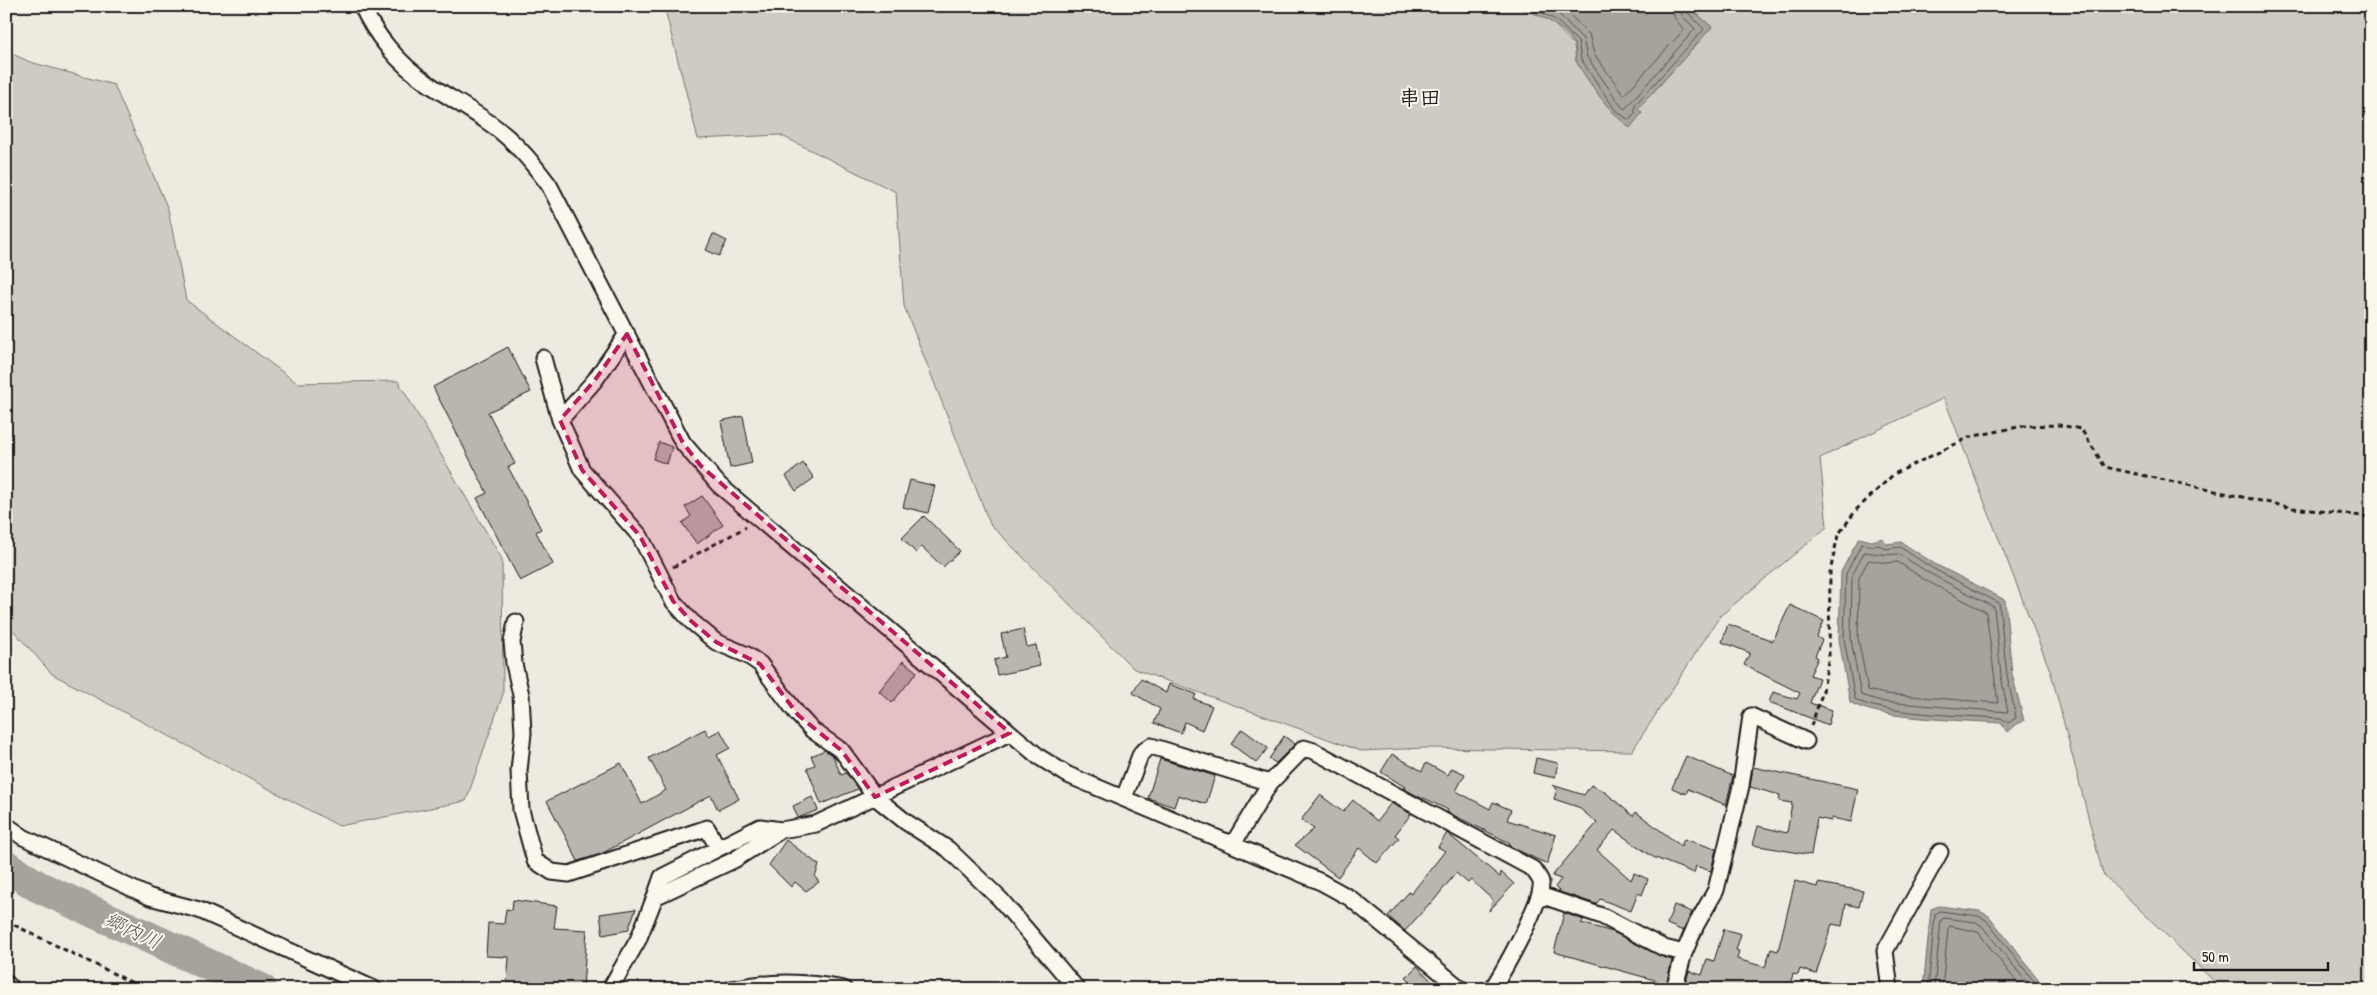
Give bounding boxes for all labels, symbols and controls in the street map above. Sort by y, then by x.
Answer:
district label: 串田 [1399,83,1441,112]
water label: 郷内川 [100,905,166,955]
scale bar [2194,940,2328,972]
text: 50 m [2202,946,2229,967]

